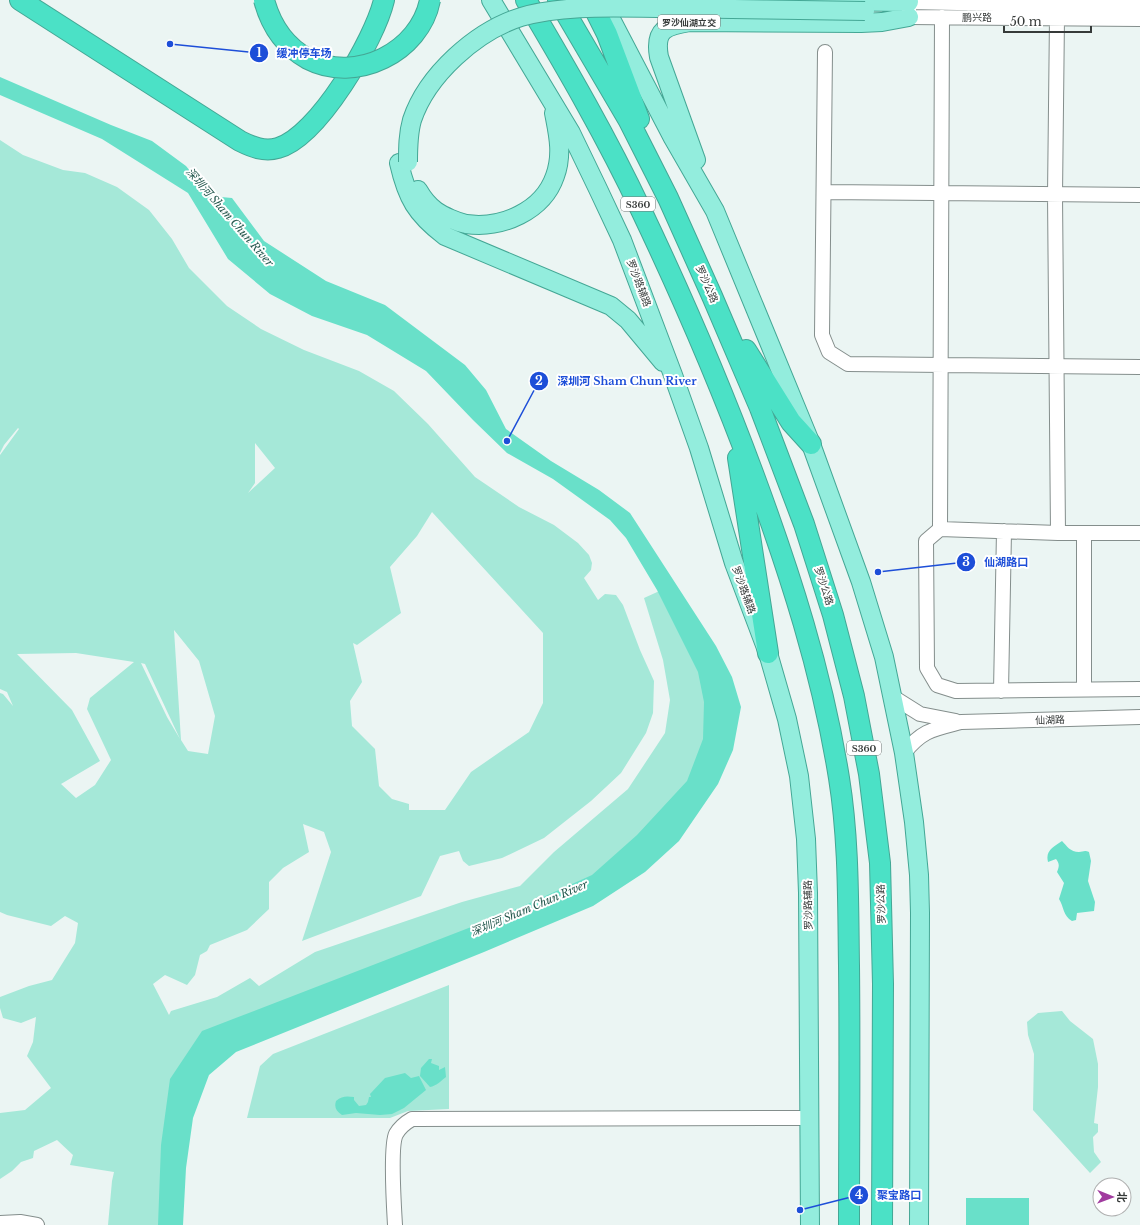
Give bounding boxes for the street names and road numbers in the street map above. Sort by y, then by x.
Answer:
street label: 鹏兴路 [962,11,992,24]
road number: 罗沙仙湖立交 [658,15,720,29]
road number: S360 [621,197,655,211]
street label: 罗沙路辅路 [624,257,654,309]
street label: 罗沙公路 [693,263,721,305]
street label: 罗沙路辅路 [729,564,759,616]
street label: 罗沙公路 [812,565,836,607]
street label: 仙湖路 [1035,713,1065,727]
road number: S360 [847,741,881,755]
street label: 罗沙路辅路 [801,880,815,930]
street label: 罗沙公路 [874,884,888,924]

